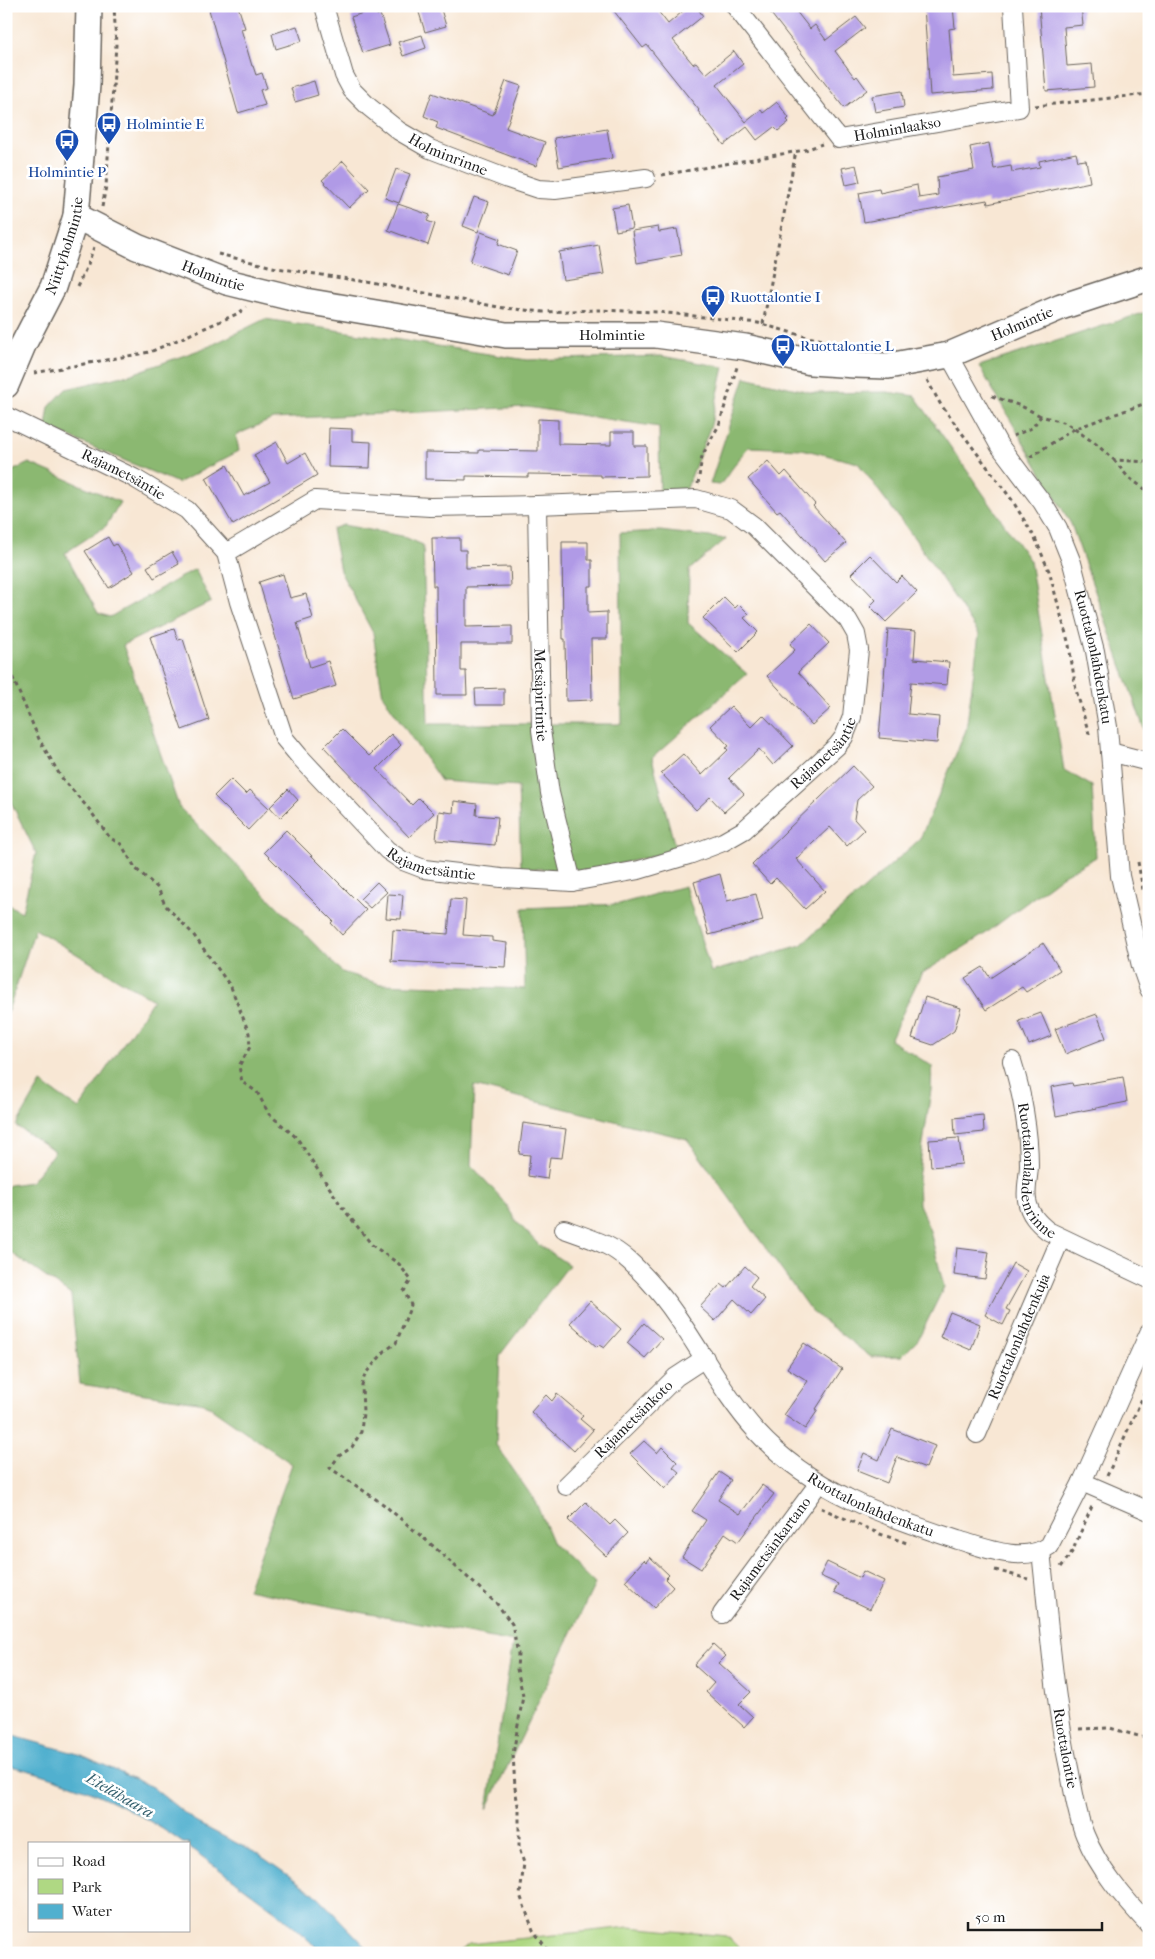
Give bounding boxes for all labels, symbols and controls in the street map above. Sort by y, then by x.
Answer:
bus stop icon: Holmintie E [96,111,122,145]
street label: Holminlaakso [852,113,942,145]
place label: Holmintie E [126,115,204,133]
bus stop icon: Holmintie P [54,128,80,162]
street label: Holminrinne [405,129,491,180]
place label: Holmintie P [28,163,106,181]
street label: Niittyholmintie [42,195,87,298]
street label: Holmintie [179,256,247,295]
bus stop icon: Ruottalontie I [700,284,726,318]
place label: Ruottalontie I [730,288,821,306]
street label: Holmintie [988,302,1056,345]
street label: Holmintie [579,326,645,344]
bus stop icon: Ruottalontie L [770,333,796,367]
place label: Ruottalontie L [800,337,894,355]
street label: Rajametsäntie [78,445,169,504]
street label: Ruottalonlahdenkatu [1070,588,1116,726]
street label: Metsäpirtintie [531,648,552,743]
street label: Rajametsäntie [786,714,860,793]
street label: Rajametsäntie [383,843,477,884]
street label: Ruottalonlahdenrinne [1014,1101,1059,1243]
street label: Ruottalonlahdenkuja [984,1270,1054,1402]
street label: Rajametsänkoto [590,1376,677,1462]
street label: Ruottalonlahdenkatu [804,1468,937,1541]
street label: Rajametsänkartano [726,1493,815,1604]
street label: Ruottalontie [1049,1707,1082,1791]
water label: Etelähaara [82,1768,157,1822]
legend [28,1842,190,1932]
text: Road [72,1852,106,1870]
text: Park [72,1878,102,1896]
scale bar [968,1899,1101,1931]
text: Water [71,1902,112,1920]
text: 50 m [975,1908,1006,1926]

